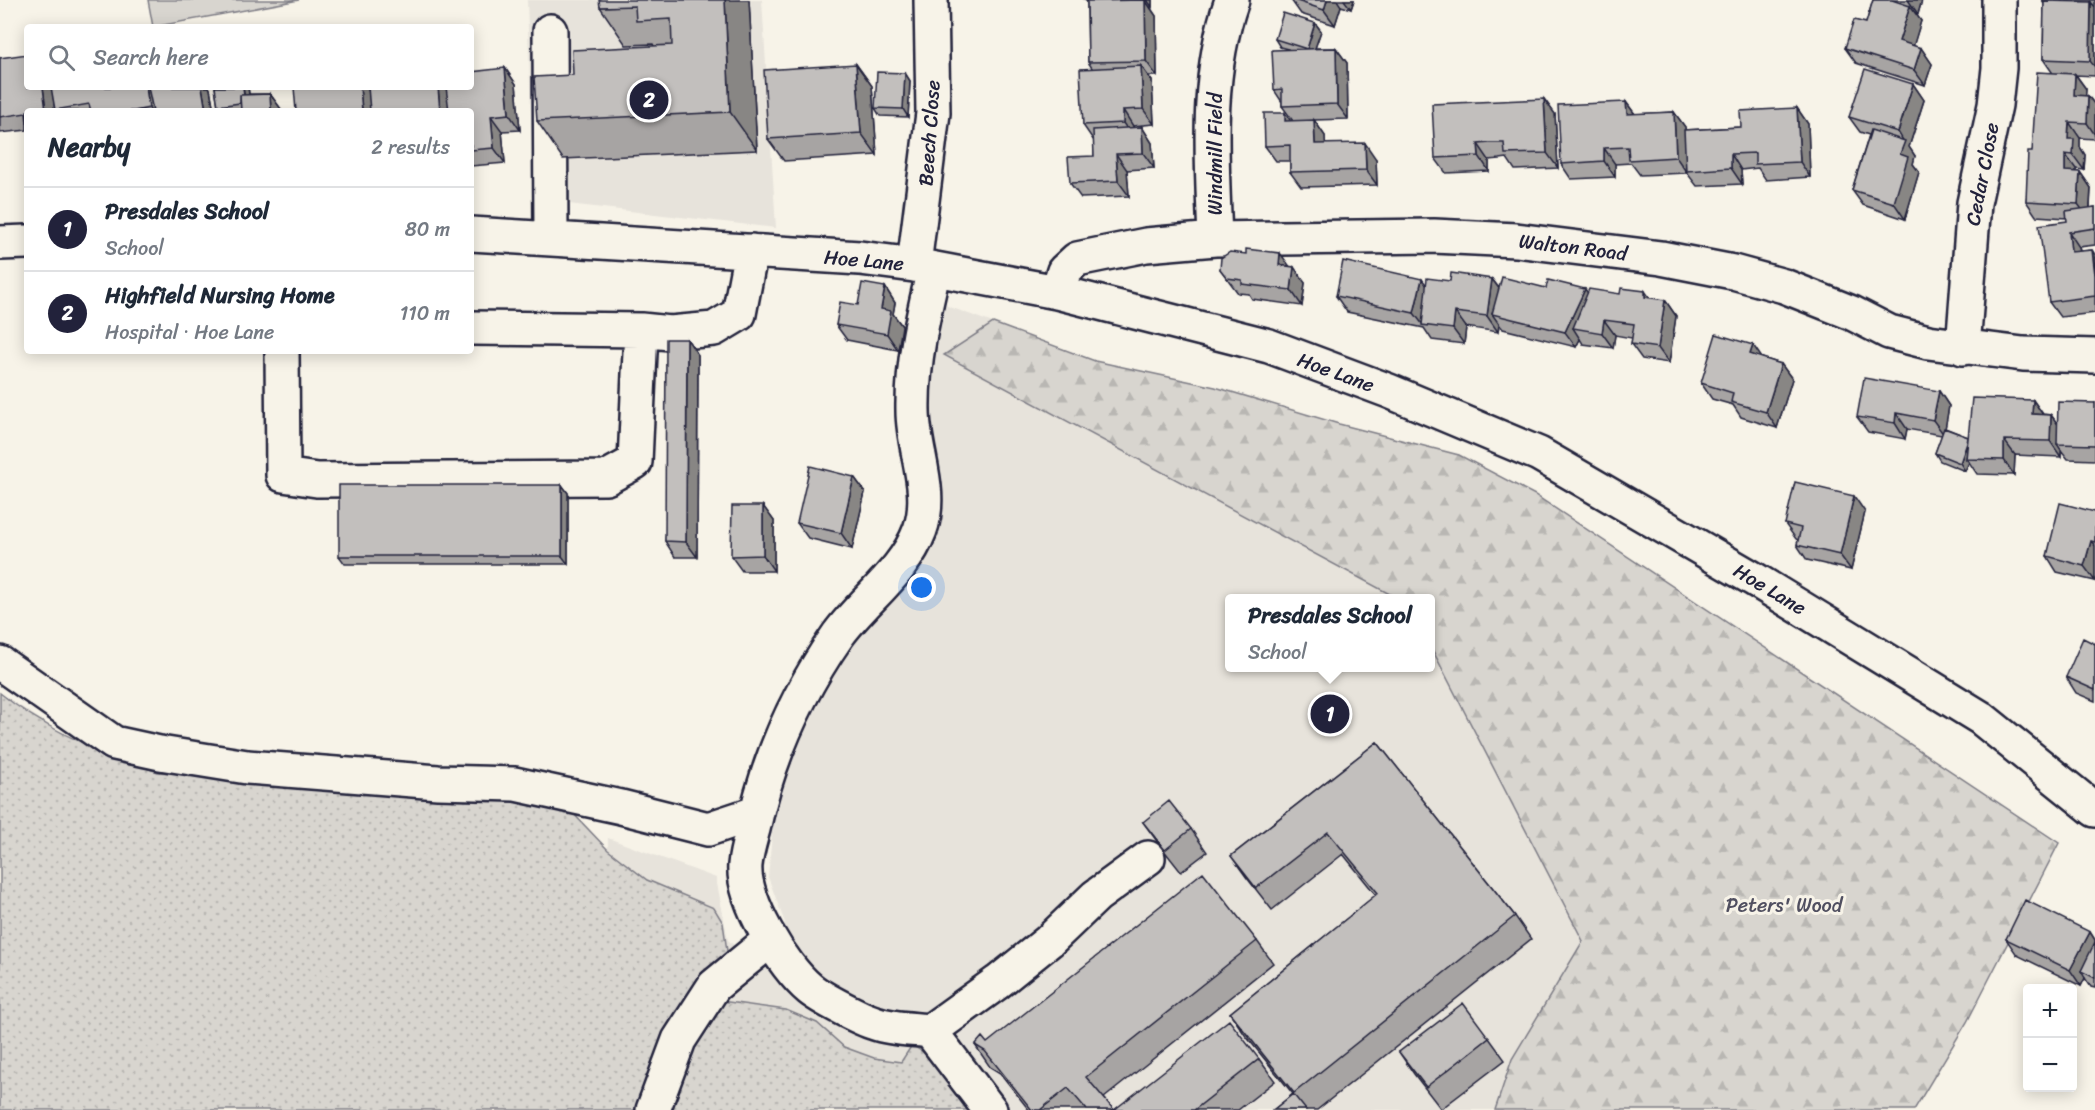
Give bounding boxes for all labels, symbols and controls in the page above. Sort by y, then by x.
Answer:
search box [24,24,474,90]
text: Search here [93,38,209,77]
icon: search [45,41,78,74]
pin: 2 [630,78,668,122]
street label: Beech Close [908,79,951,187]
street label: Windmill Field [1198,91,1233,215]
street label: Cedar Close [1955,120,2010,229]
text: Nearby [48,124,130,170]
text: 2 results [371,130,450,165]
text: Presdales School [105,192,269,231]
text: 1 [63,212,72,247]
text: 80 m [405,212,450,247]
street label: Walton Road [1517,224,1630,272]
text: School [105,231,164,266]
street label: Hoe Lane [823,240,905,281]
text: Highfield Nursing Home [105,276,335,315]
text: 2 [62,296,73,331]
text: 110 m [400,296,450,331]
text: Hospital · Hoe Lane [105,315,274,350]
street label: Hoe Lane [1292,342,1379,403]
street label: Hoe Lane [1726,554,1813,625]
your location [907,573,936,602]
popup [1225,594,1435,672]
text: Presdales School [1248,596,1412,635]
text: School [1248,635,1307,670]
pin: 1 [1310,692,1350,736]
park label: Peters' Wood [1726,888,1844,923]
map controls [2023,984,2077,1092]
button: + [2023,984,2077,1038]
button: − [2023,1038,2077,1092]

